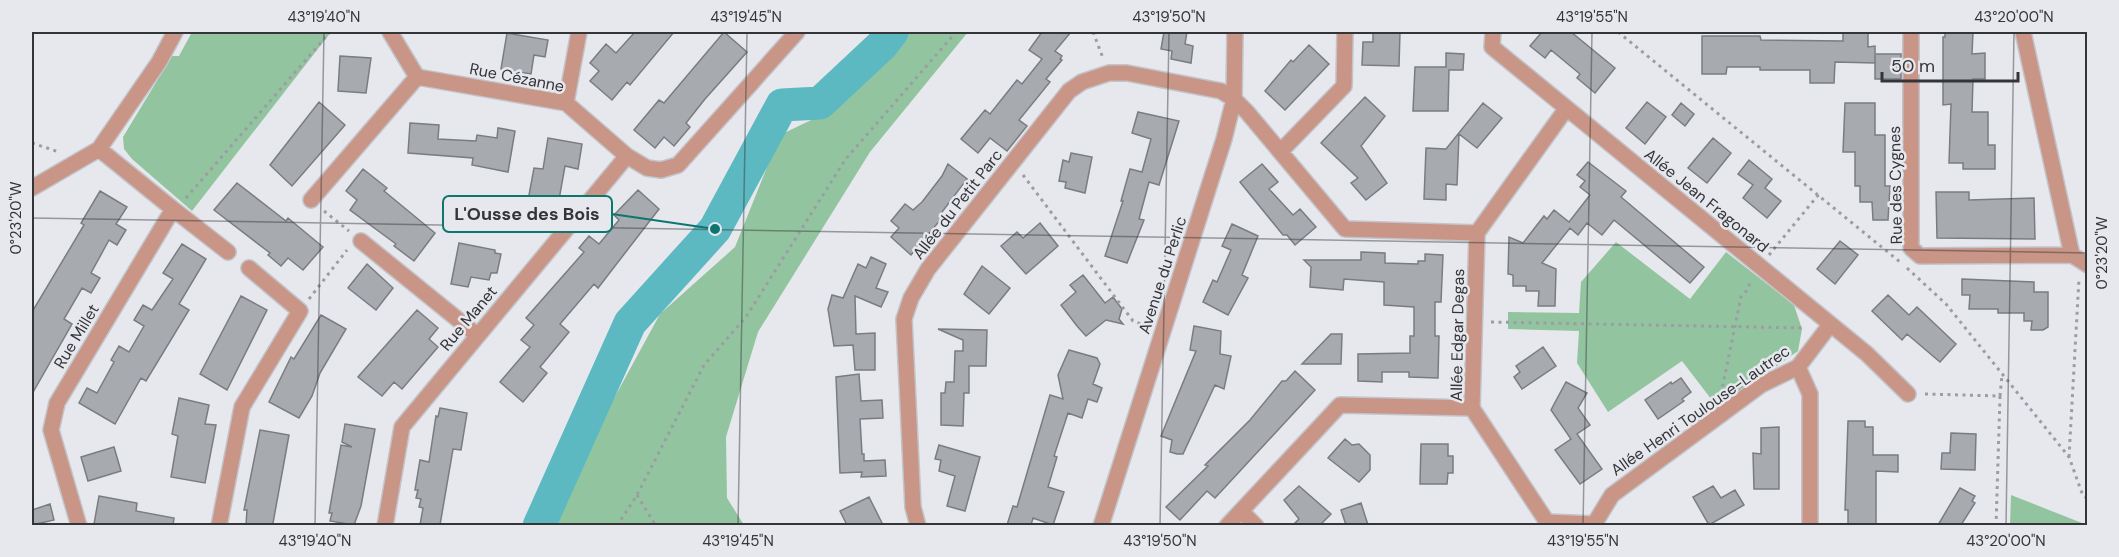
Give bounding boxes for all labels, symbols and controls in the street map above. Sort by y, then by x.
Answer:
text: 43°19'40"N [288,7,360,27]
text: 43°19'45"N [710,7,782,27]
text: 43°19'50"N [1132,7,1206,27]
text: 43°19'55"N [1556,7,1628,27]
text: 43°20'00"N [1974,7,2054,27]
scale bar [1882,45,2018,83]
text: 50 m [1891,54,1935,78]
street label: Rue Cézanne [468,58,566,97]
street label: Rue des Cygnes [1884,126,1907,244]
street label: Allée Jean Fragonard [1640,144,1773,257]
street label: Allée du Petit Parc [908,145,1007,264]
text: 0°23'20"W [6,181,26,254]
callout: L'Ousse des Bois [443,196,612,232]
text: L'Ousse des Bois [454,202,600,226]
street label: Avenue du Perlic [1134,214,1191,337]
text: 0°23'20"W [2092,216,2112,289]
street label: Allée Edgar Degas [1446,268,1469,402]
street label: Rue Manet [435,282,502,355]
street label: Rue Millet [49,300,104,372]
street label: Allée Henri Toulouse-Lautrec [1607,340,1794,480]
text: 43°19'40"N [279,531,351,551]
text: 43°19'45"N [702,531,774,551]
text: 43°19'50"N [1123,531,1197,551]
text: 43°19'55"N [1547,531,1619,551]
text: 43°20'00"N [1966,531,2046,551]

